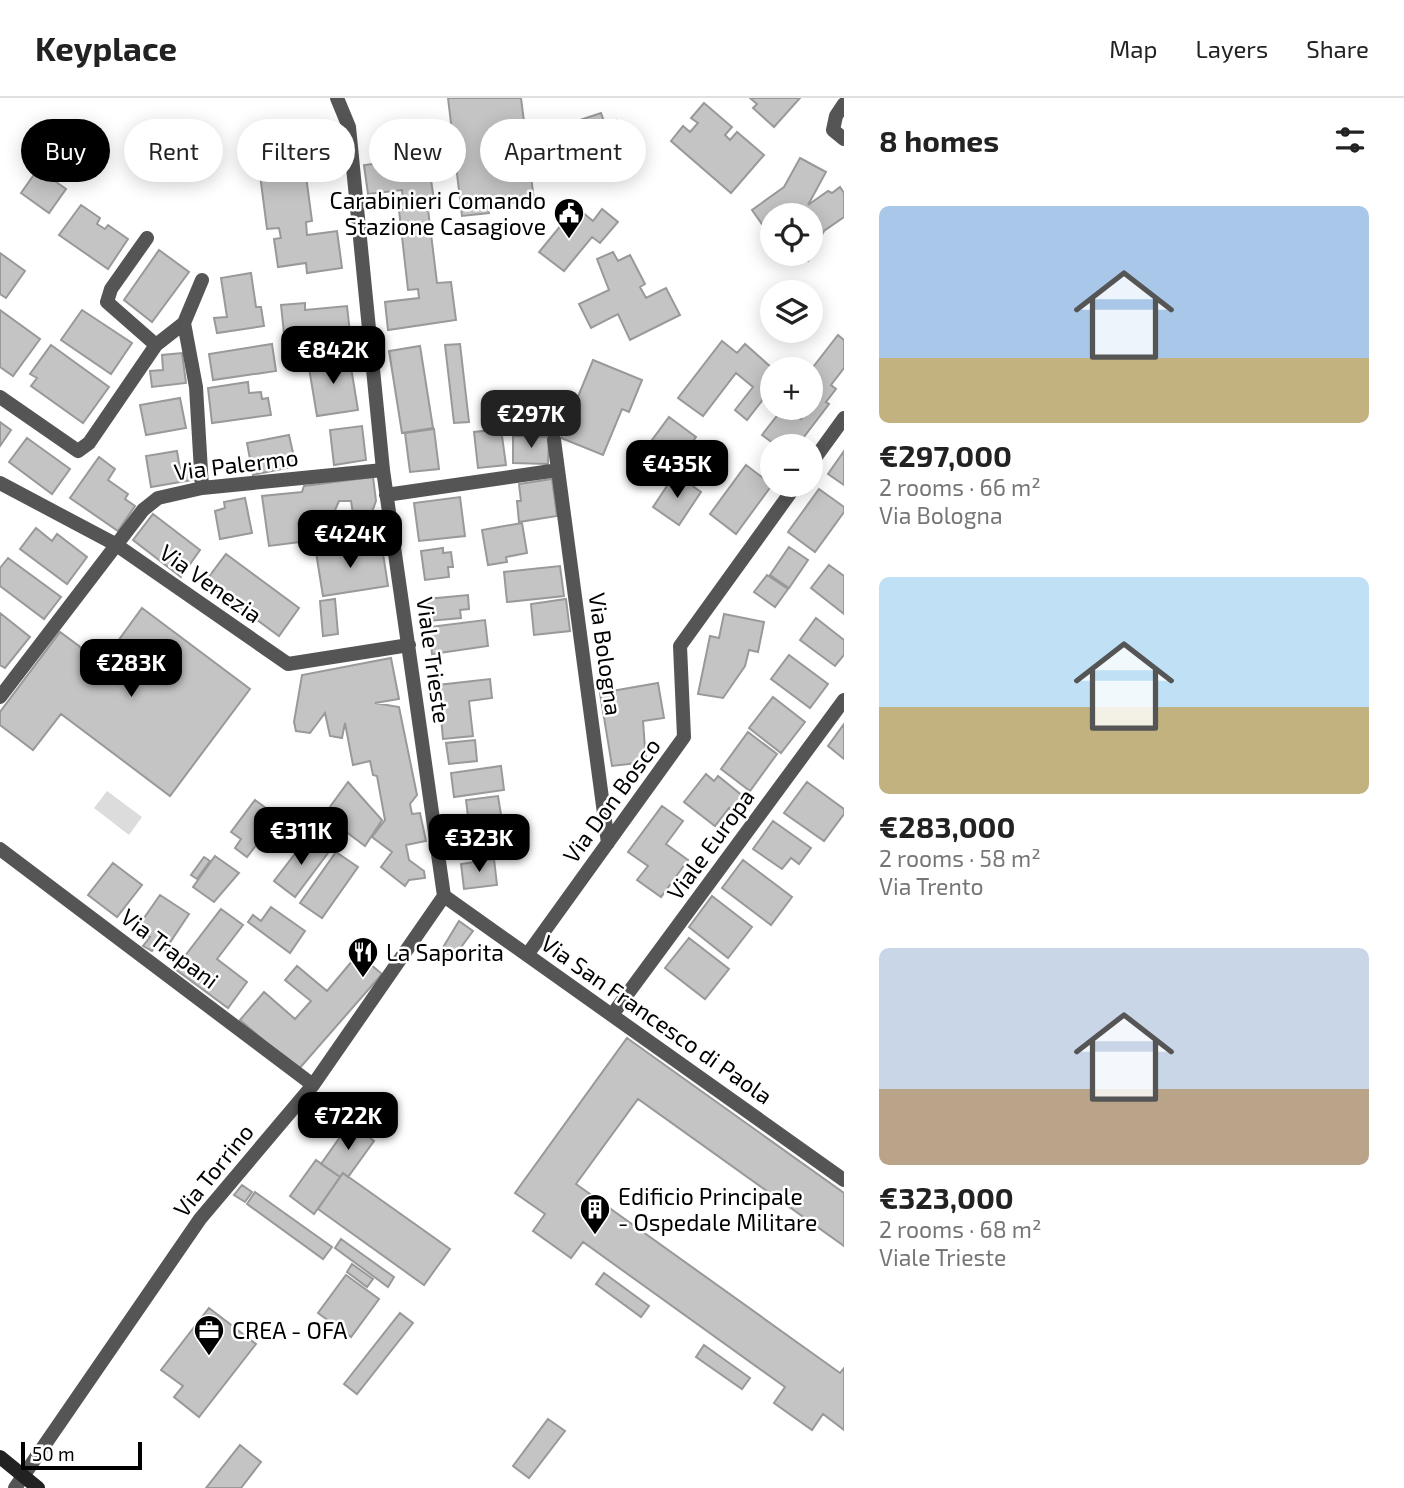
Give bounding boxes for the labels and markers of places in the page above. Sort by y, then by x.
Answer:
place label: Carabinieri Comando Stazione Casagiove [330,186,546,240]
public building icon: Carabinieri Comando Stazione Casagiove [552,196,586,240]
pin: €842K [284,327,382,386]
pin: €297K [482,390,580,450]
pin: €435K [628,440,726,500]
pin: €424K [301,510,399,570]
pin: €283K [82,640,180,699]
pin: €311K [252,808,350,867]
pin: €323K [430,814,528,874]
restaurant icon: La Saporita [346,935,380,979]
place label: La Saporita [386,938,504,966]
pin: €722K [299,1093,397,1152]
place label: Edificio Principale - Ospedale Militare [618,1182,817,1236]
building icon: Edificio Principale - Ospedale Militare [578,1192,612,1236]
office icon: CREA - OFA [192,1313,226,1357]
place label: CREA - OFA [232,1316,348,1344]

